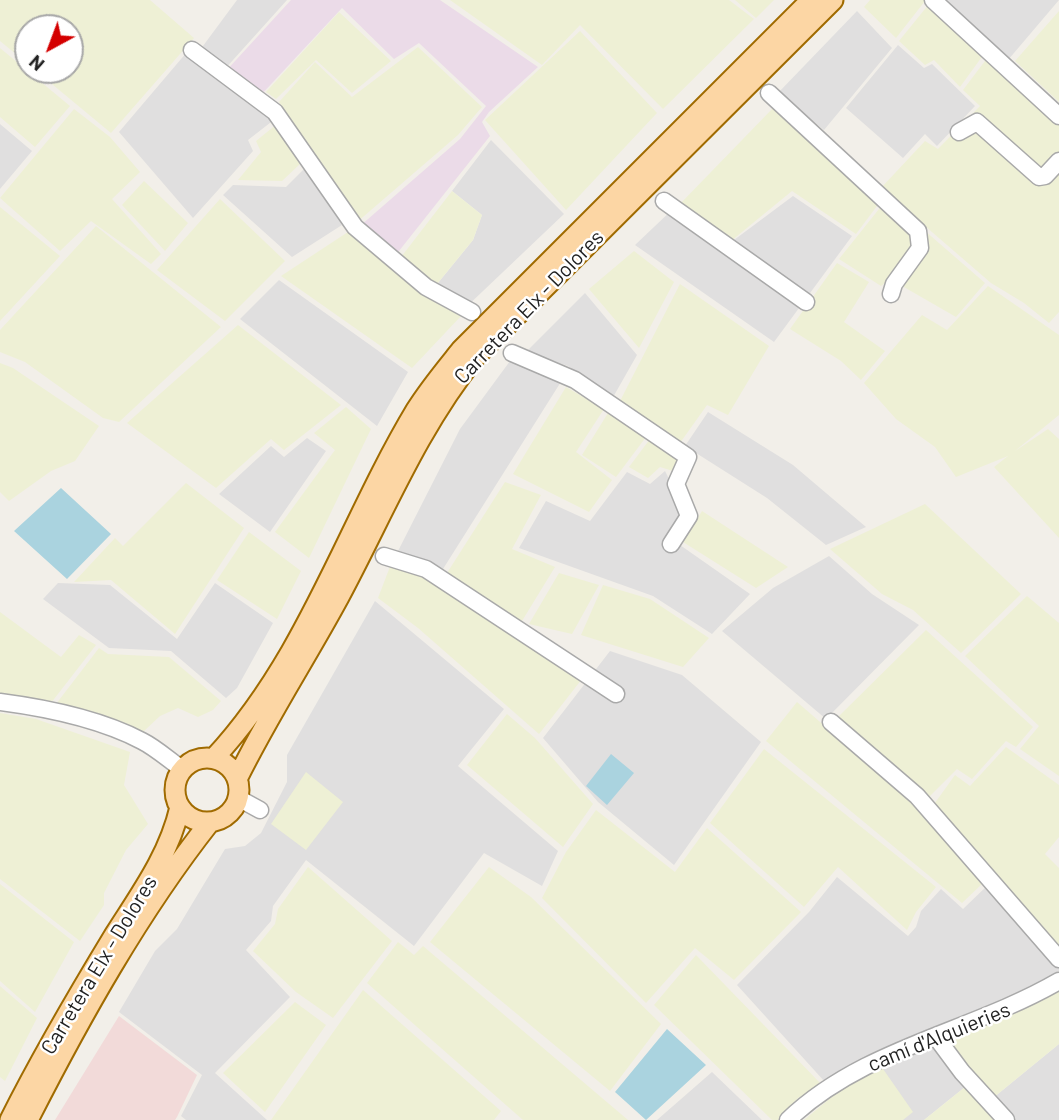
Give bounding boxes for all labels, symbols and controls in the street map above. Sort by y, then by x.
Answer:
north arrow [14,14,84,84]
text: N [24,51,49,77]
street label: Carretera Elx - Dolores [449,225,609,389]
street label: Carretera Elx - Dolores [36,871,162,1059]
street label: camí d'Alquieries [864,997,1014,1077]

